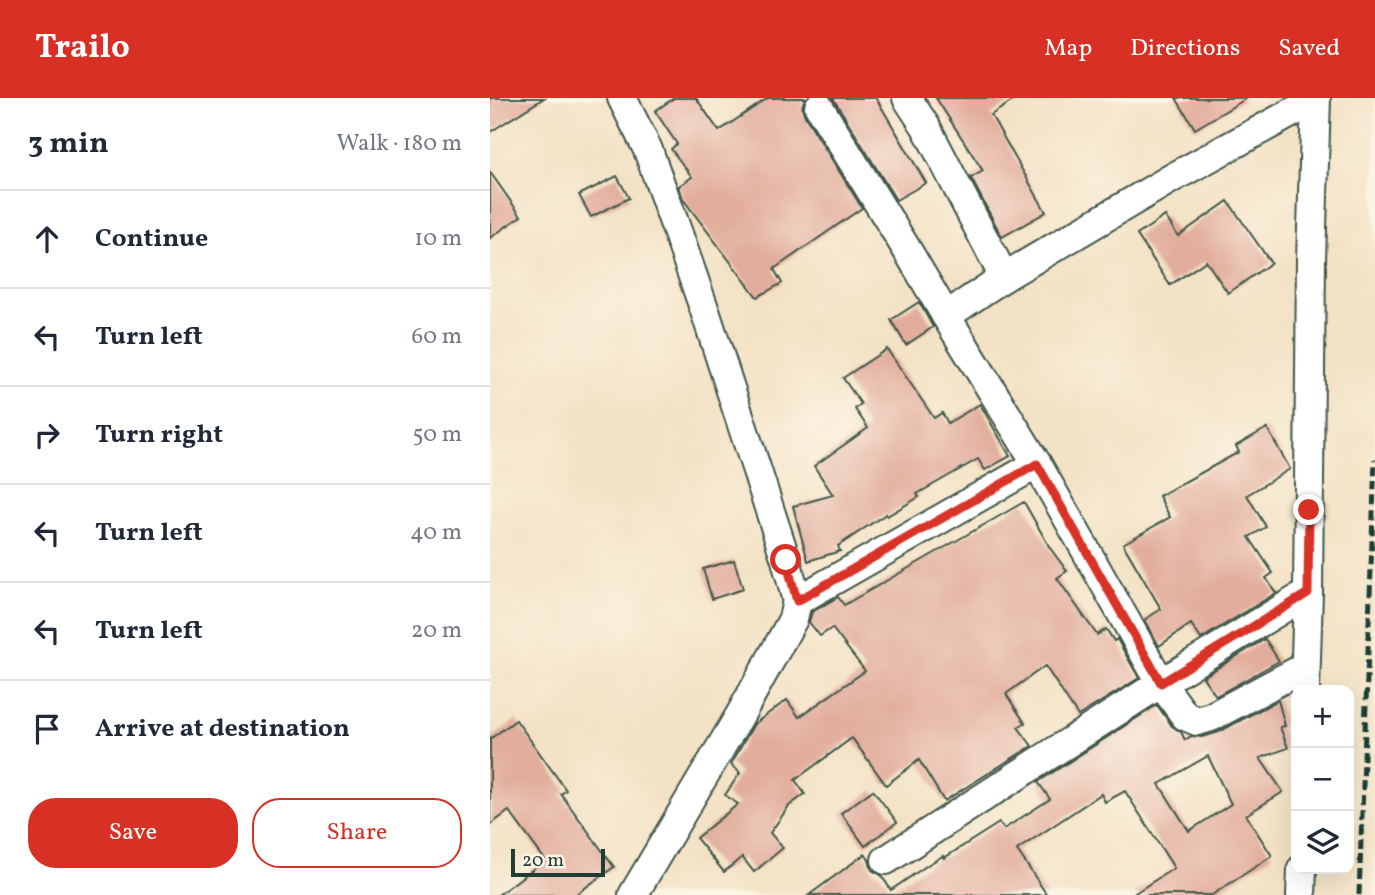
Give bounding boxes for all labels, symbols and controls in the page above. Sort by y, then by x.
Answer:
text: Trailo [35,26,130,72]
text: Map [1044,32,1092,66]
text: Directions [1130,32,1240,66]
text: Saved [1278,32,1340,66]
text: 3 min [28,123,109,165]
text: Walk · 180 m [337,128,462,160]
icon: ahead [28,220,66,258]
text: Continue [95,221,208,257]
text: 10 m [414,223,462,255]
icon: left [28,318,66,356]
text: Turn left [95,319,203,355]
text: 60 m [412,321,462,353]
icon: right [28,416,66,454]
text: Turn right [95,417,223,453]
text: 50 m [413,419,462,451]
route end [1293,494,1324,525]
icon: left [28,514,66,552]
text: Turn left [95,515,203,551]
text: 40 m [410,517,462,549]
route start [770,544,801,575]
icon: left [28,612,66,650]
text: Turn left [95,613,203,649]
text: 20 m [411,615,462,647]
map controls [1291,685,1354,874]
button: + [1291,685,1354,748]
icon: arrive [28,710,66,748]
text: Arrive at destination [95,711,350,747]
button: − [1291,748,1354,811]
button: Save [28,798,238,868]
button: Share [252,798,462,868]
button: layers [1291,811,1354,874]
scale bar [511,846,606,878]
text: 20 m [522,848,564,874]

